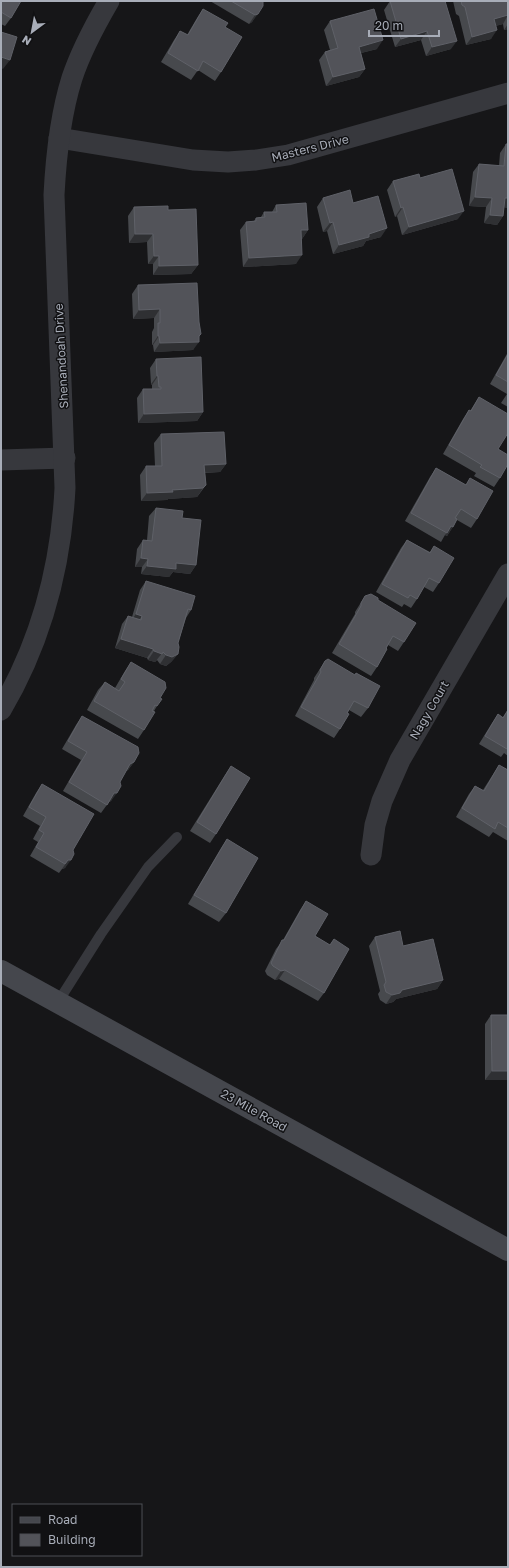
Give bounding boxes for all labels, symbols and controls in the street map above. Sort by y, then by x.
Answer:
north arrow [12,12,52,52]
scale bar [369,12,439,38]
text: 20 m [375,18,403,33]
text: N [19,33,33,49]
street label: Masters Drive [270,131,350,165]
street label: Shenandoah Drive [51,303,71,409]
street label: Nagy Court [406,678,452,742]
street label: 23 Mile Road [218,1086,290,1134]
legend [12,1504,142,1556]
text: Road [48,1512,77,1527]
text: Building [48,1532,96,1547]

